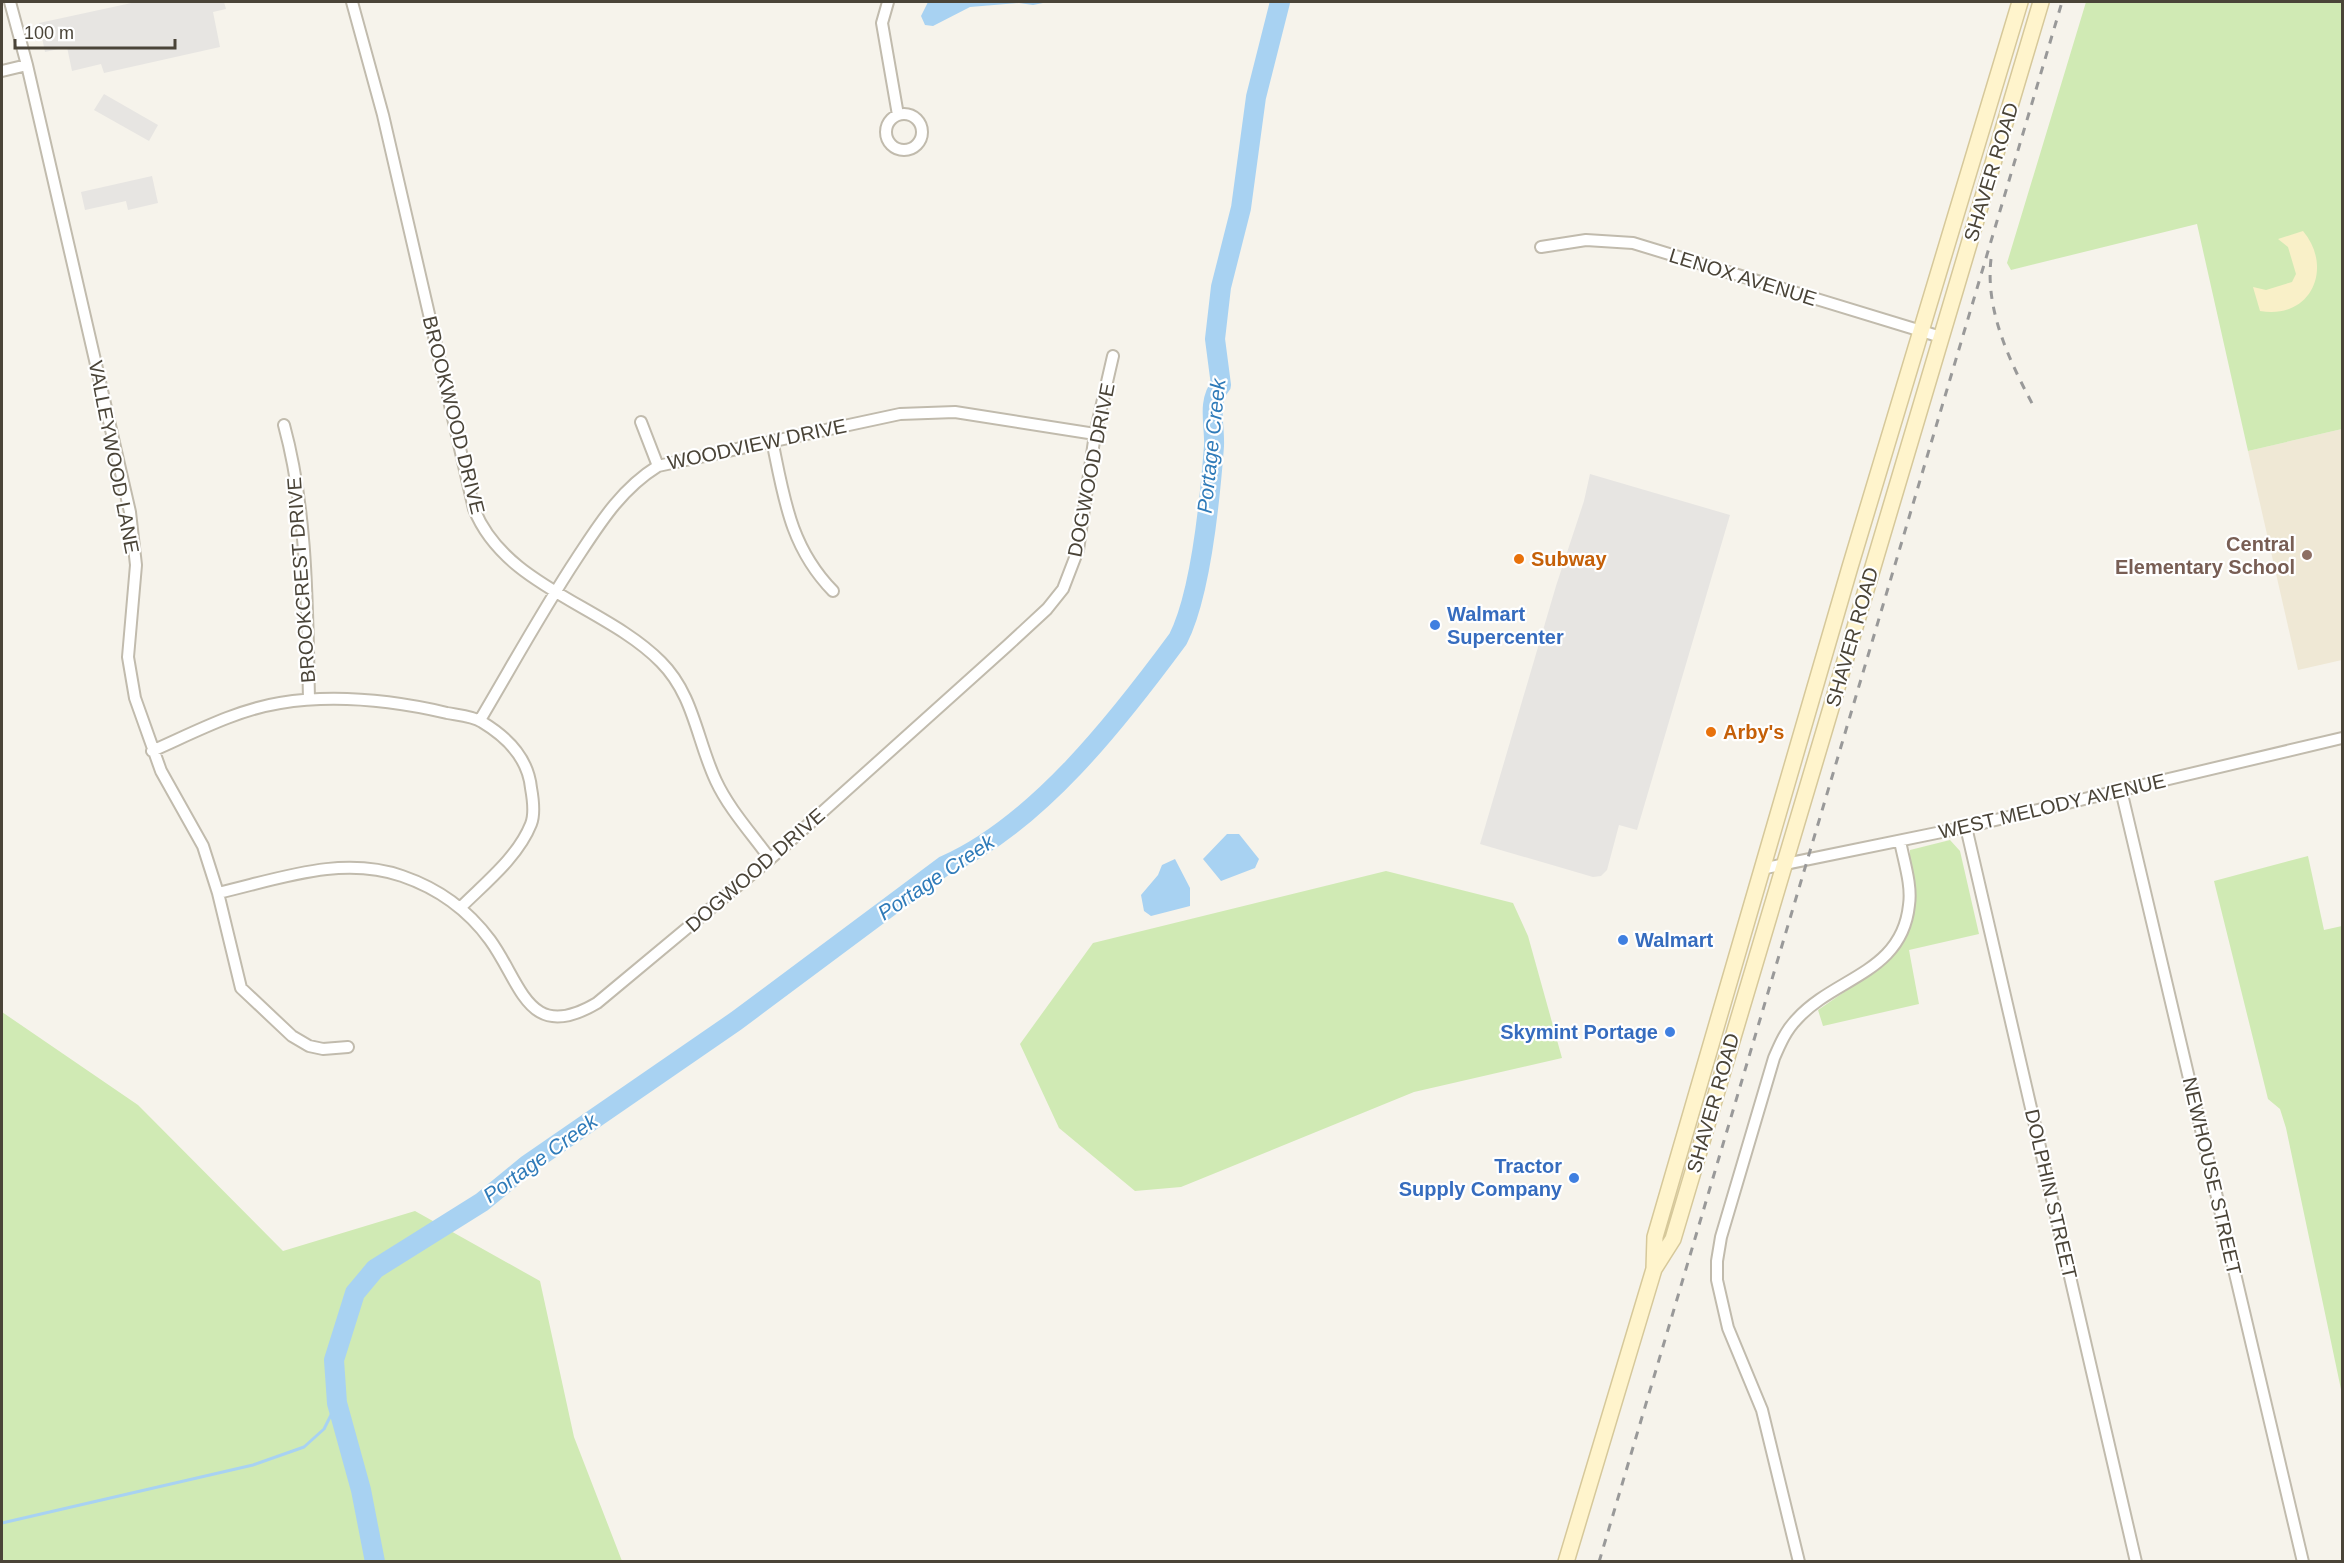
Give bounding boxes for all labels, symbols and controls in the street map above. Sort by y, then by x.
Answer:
scale bar [15,12,176,50]
text: 100 m [24,23,74,43]
street label: SHAVER ROAD [1959,100,2023,244]
street label: LENOX AVENUE [1667,244,1819,310]
street label: BROOKWOOD DRIVE [419,314,489,516]
street label: VALLEYWOOD LANE [84,359,144,555]
water label: Portage Creek [1192,376,1230,515]
street label: DOGWOOD DRIVE [1063,381,1119,559]
street label: WOODVIEW DRIVE [666,414,848,474]
street label: BROOKCREST DRIVE [283,476,319,684]
place label: Central Elementary School [2115,533,2295,578]
place label: Subway [1531,548,1607,570]
marker: Central Elementary School [2300,548,2314,562]
marker: Subway [1512,552,1526,566]
street label: SHAVER ROAD [1822,565,1882,709]
place label: Walmart Supercenter [1447,603,1564,648]
marker: Walmart Supercenter [1428,618,1442,632]
place label: Arby's [1723,721,1784,743]
marker: Arby's [1704,725,1718,739]
street label: WEST MELODY AVENUE [1936,769,2168,843]
street label: DOGWOOD DRIVE [681,804,829,936]
water label: Portage Creek [873,829,1000,924]
place label: Walmart [1635,929,1714,951]
marker: Walmart [1616,933,1630,947]
place label: Skymint Portage [1500,1021,1658,1043]
marker: Skymint Portage [1663,1025,1677,1039]
street label: SHAVER ROAD [1683,1031,1743,1175]
street label: NEWHOUSE STREET [2179,1075,2245,1277]
street label: DOLPHIN STREET [2021,1107,2081,1281]
water label: Portage Creek [478,1108,603,1207]
place label: Tractor Supply Company [1399,1155,1563,1200]
marker: Tractor Supply Company [1567,1171,1581,1185]

